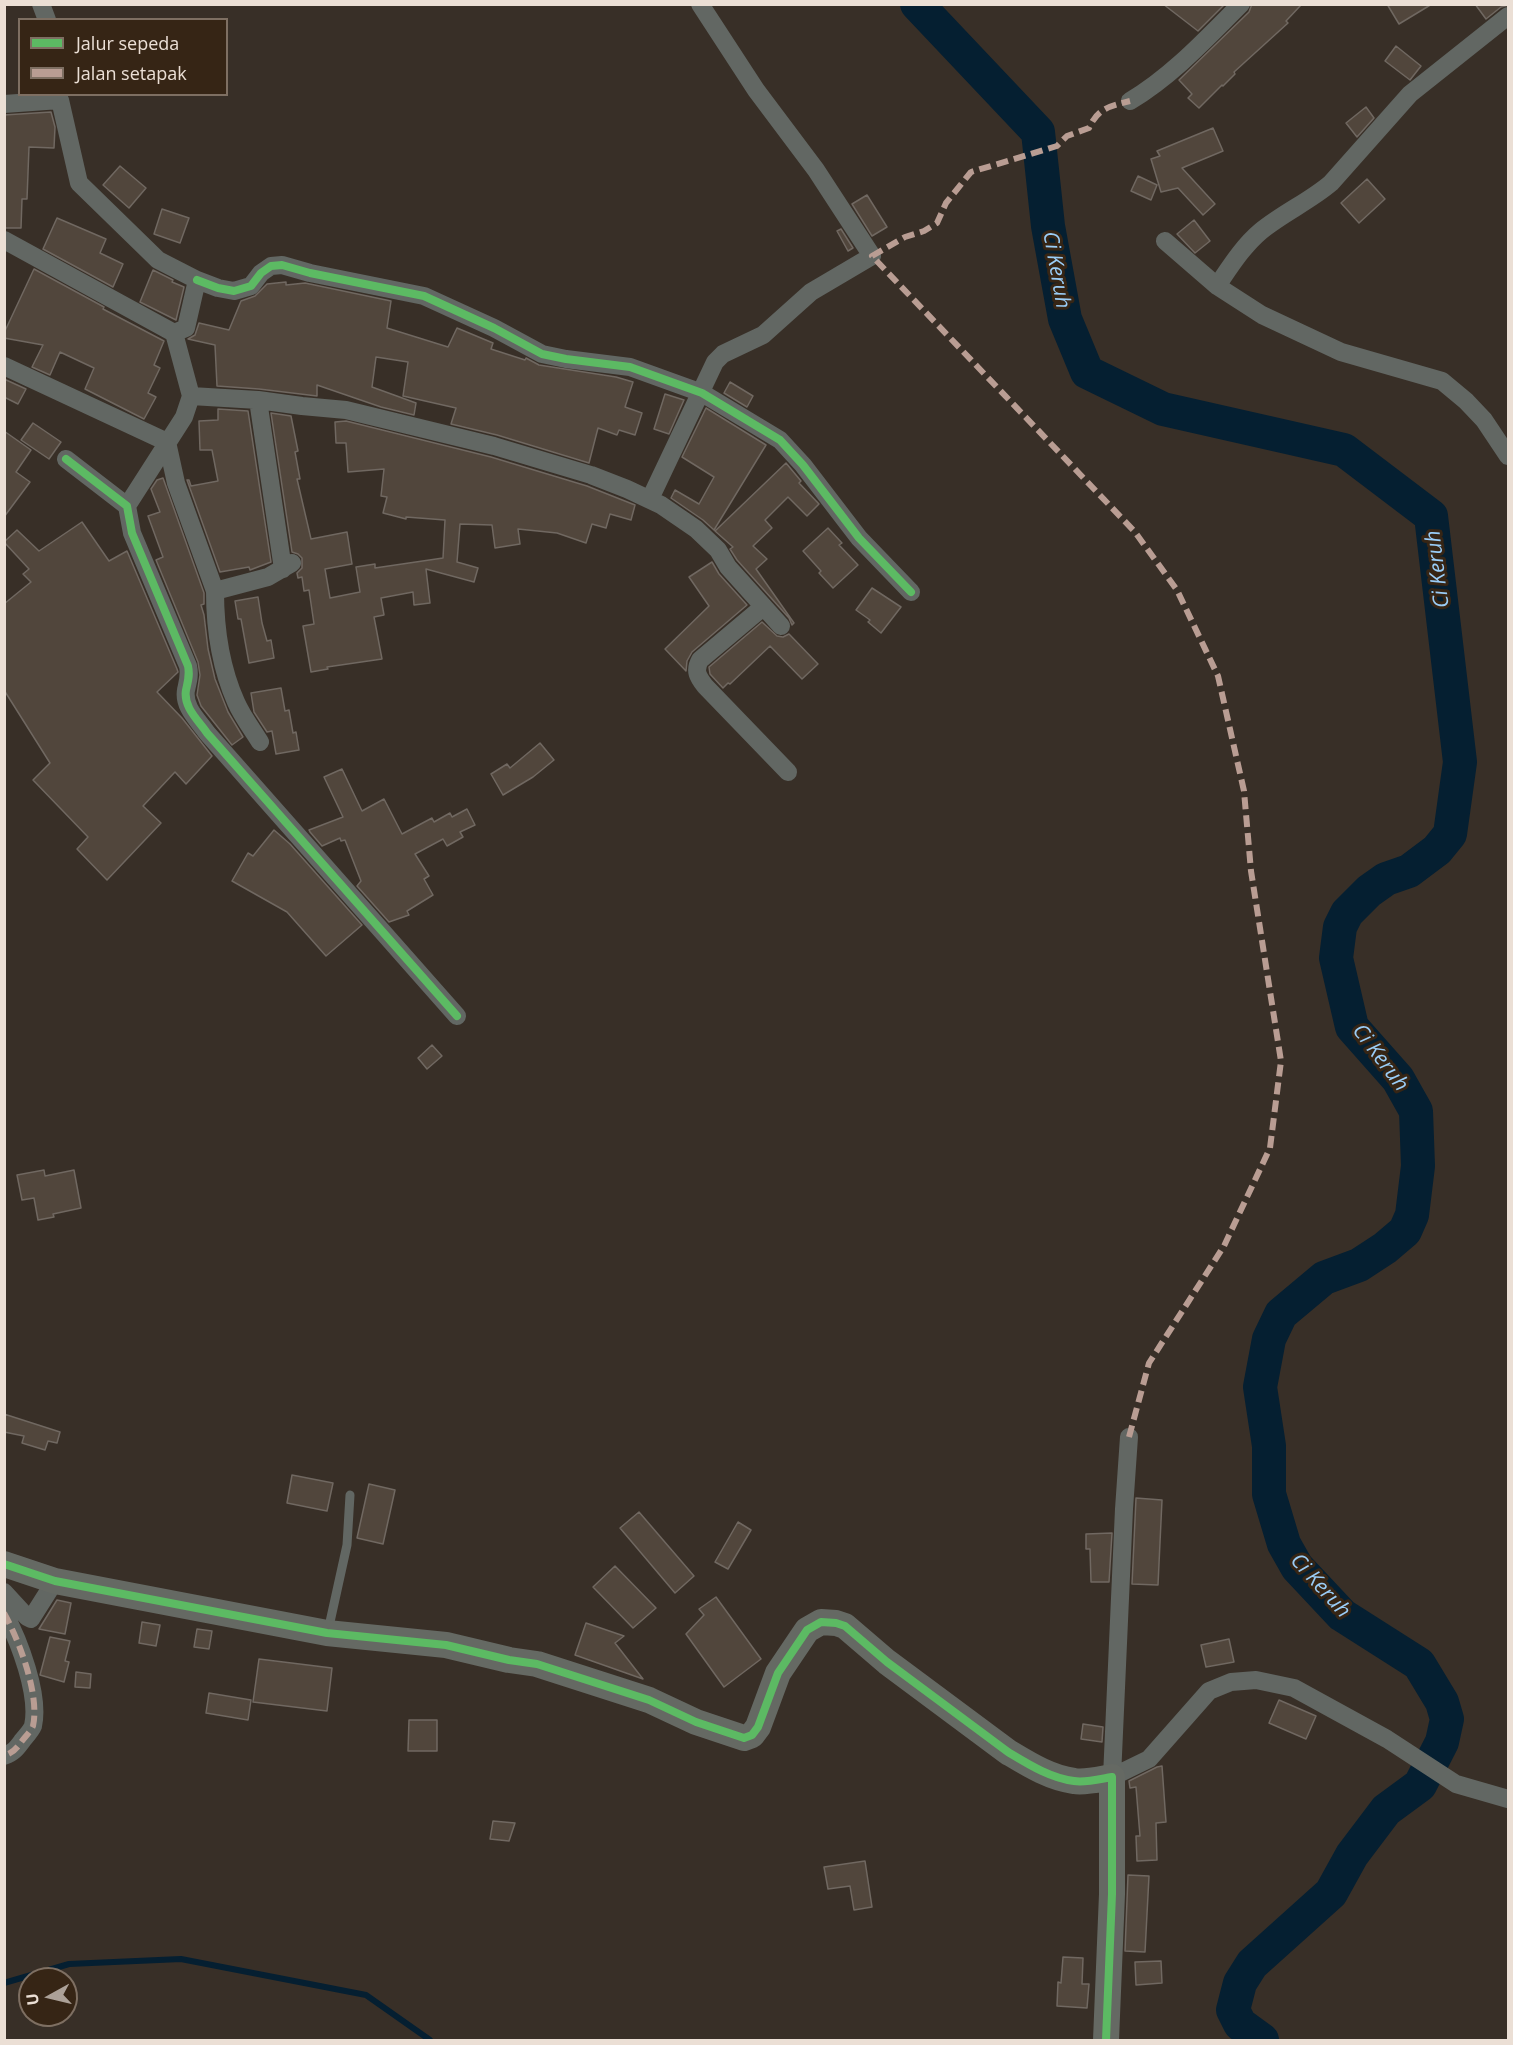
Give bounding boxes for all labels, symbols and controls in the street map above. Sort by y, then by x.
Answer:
legend [18,18,228,96]
text: Jalur sepeda [76,31,179,55]
text: Jalan setapak [76,61,187,85]
water label: Ci Keruh [1037,229,1075,311]
water label: Ci Keruh [1421,529,1455,609]
water label: Ci Keruh [1347,1019,1413,1097]
water label: Ci Keruh [1285,1549,1355,1623]
north arrow [18,1967,78,2027]
text: U [20,1992,44,2007]

